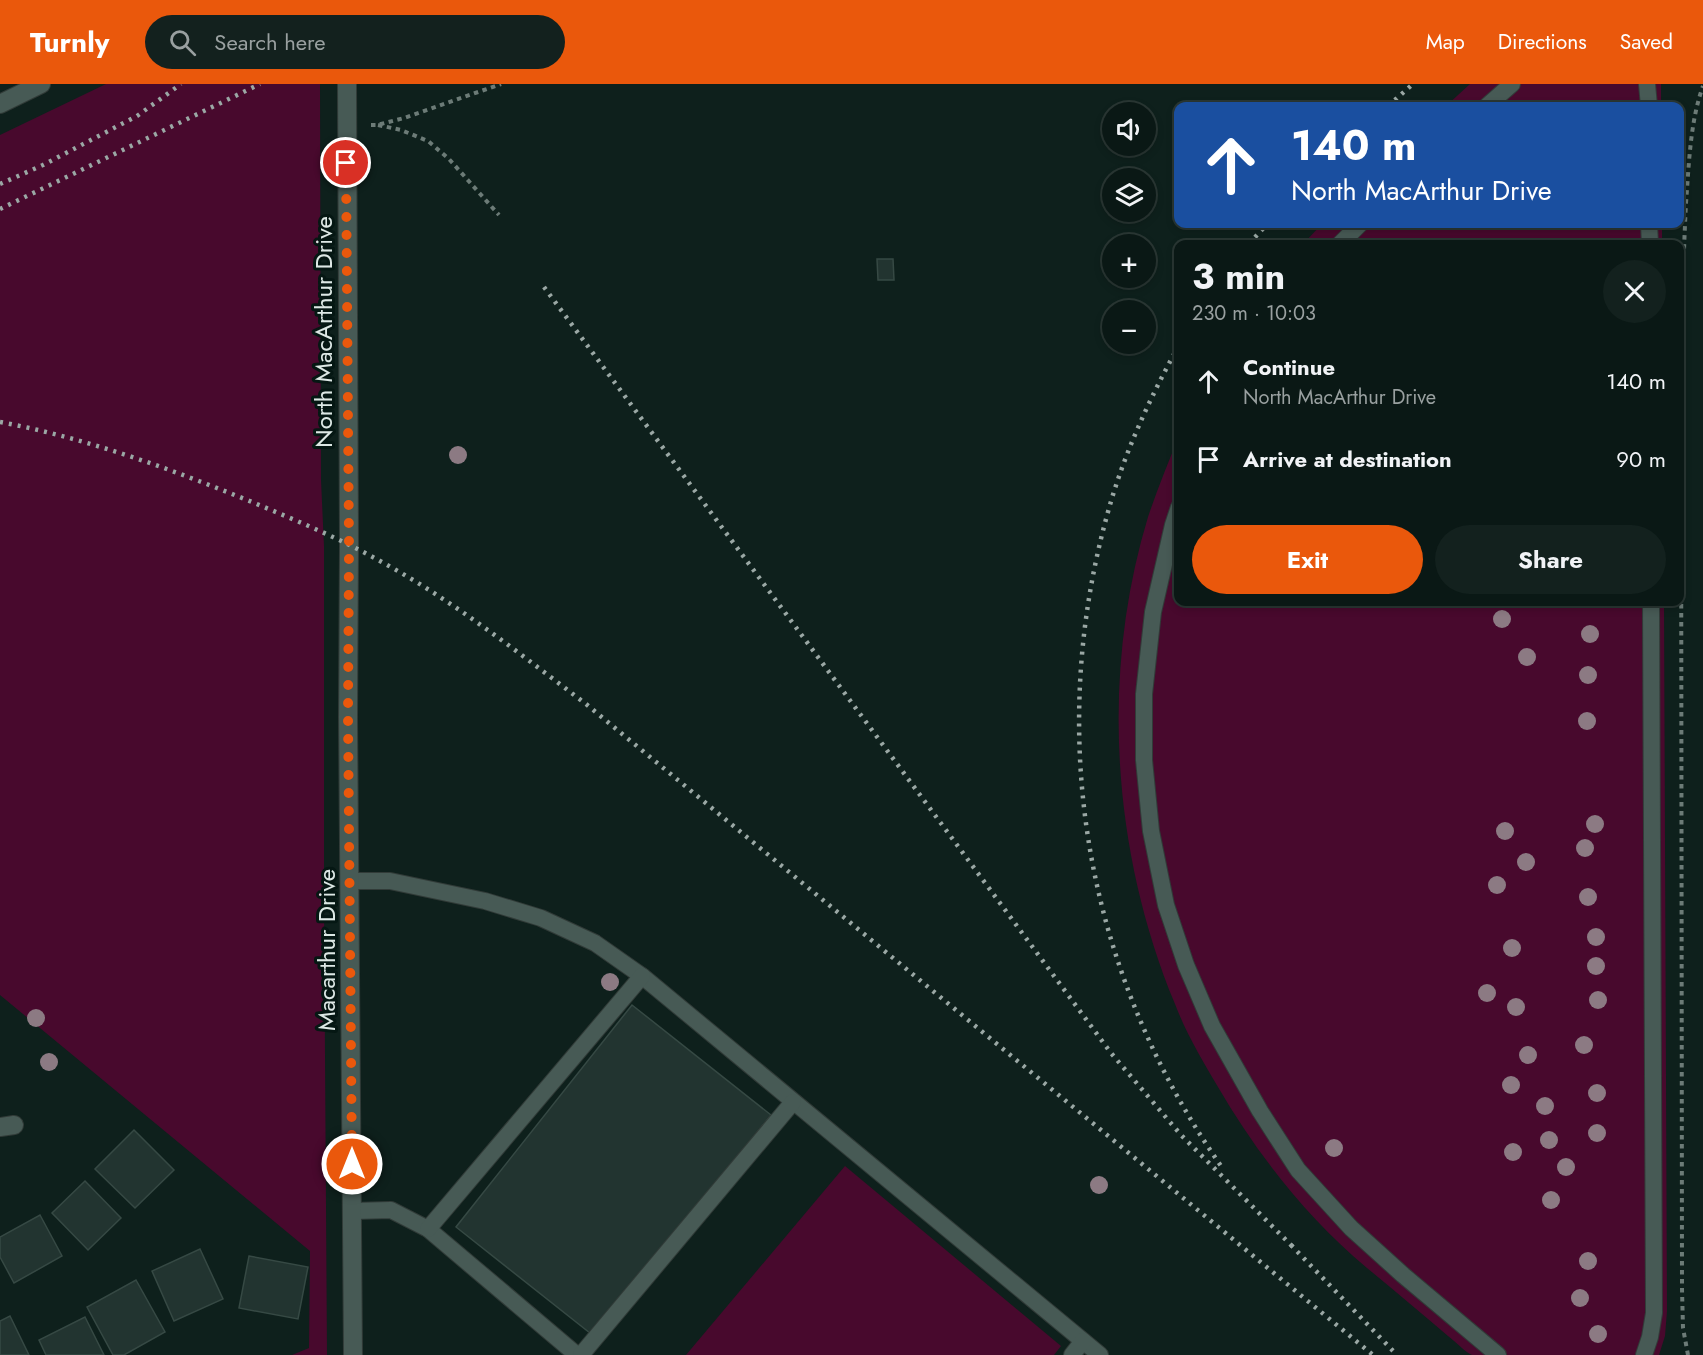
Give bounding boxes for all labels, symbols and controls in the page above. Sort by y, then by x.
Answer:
search box [145,15,565,69]
text: Turnly [30,22,109,63]
icon: search [166,26,199,59]
text: Search here [214,26,326,58]
text: Map [1426,27,1465,57]
text: Directions [1498,27,1587,57]
text: Saved [1620,27,1673,57]
map controls [1102,102,1156,354]
button: sound [1102,102,1156,156]
text: 140 m [1291,115,1417,176]
icon: ahead [1192,126,1270,204]
pin [320,137,371,188]
icon: arrive [329,146,362,179]
button: layers [1102,168,1156,222]
text: North MacArthur Drive [1291,171,1552,210]
street label: North MacArthur Drive [306,216,341,448]
button: + [1102,234,1156,288]
text: 3 min [1192,250,1285,302]
button: close [1603,260,1666,323]
text: 230 m · 10:03 [1192,299,1316,328]
button: − [1102,300,1156,354]
text: Continue [1243,351,1335,383]
icon: ahead [1192,365,1225,398]
text: 140 m [1606,365,1666,397]
text: North MacArthur Drive [1243,383,1436,412]
icon: arrive [1192,443,1225,476]
text: Arrive at destination [1243,443,1452,475]
text: 90 m [1616,443,1666,475]
button: Exit [1192,525,1423,594]
button: Share [1435,525,1666,594]
street label: Macarthur Drive [309,869,344,1031]
position arrow [320,1132,384,1196]

